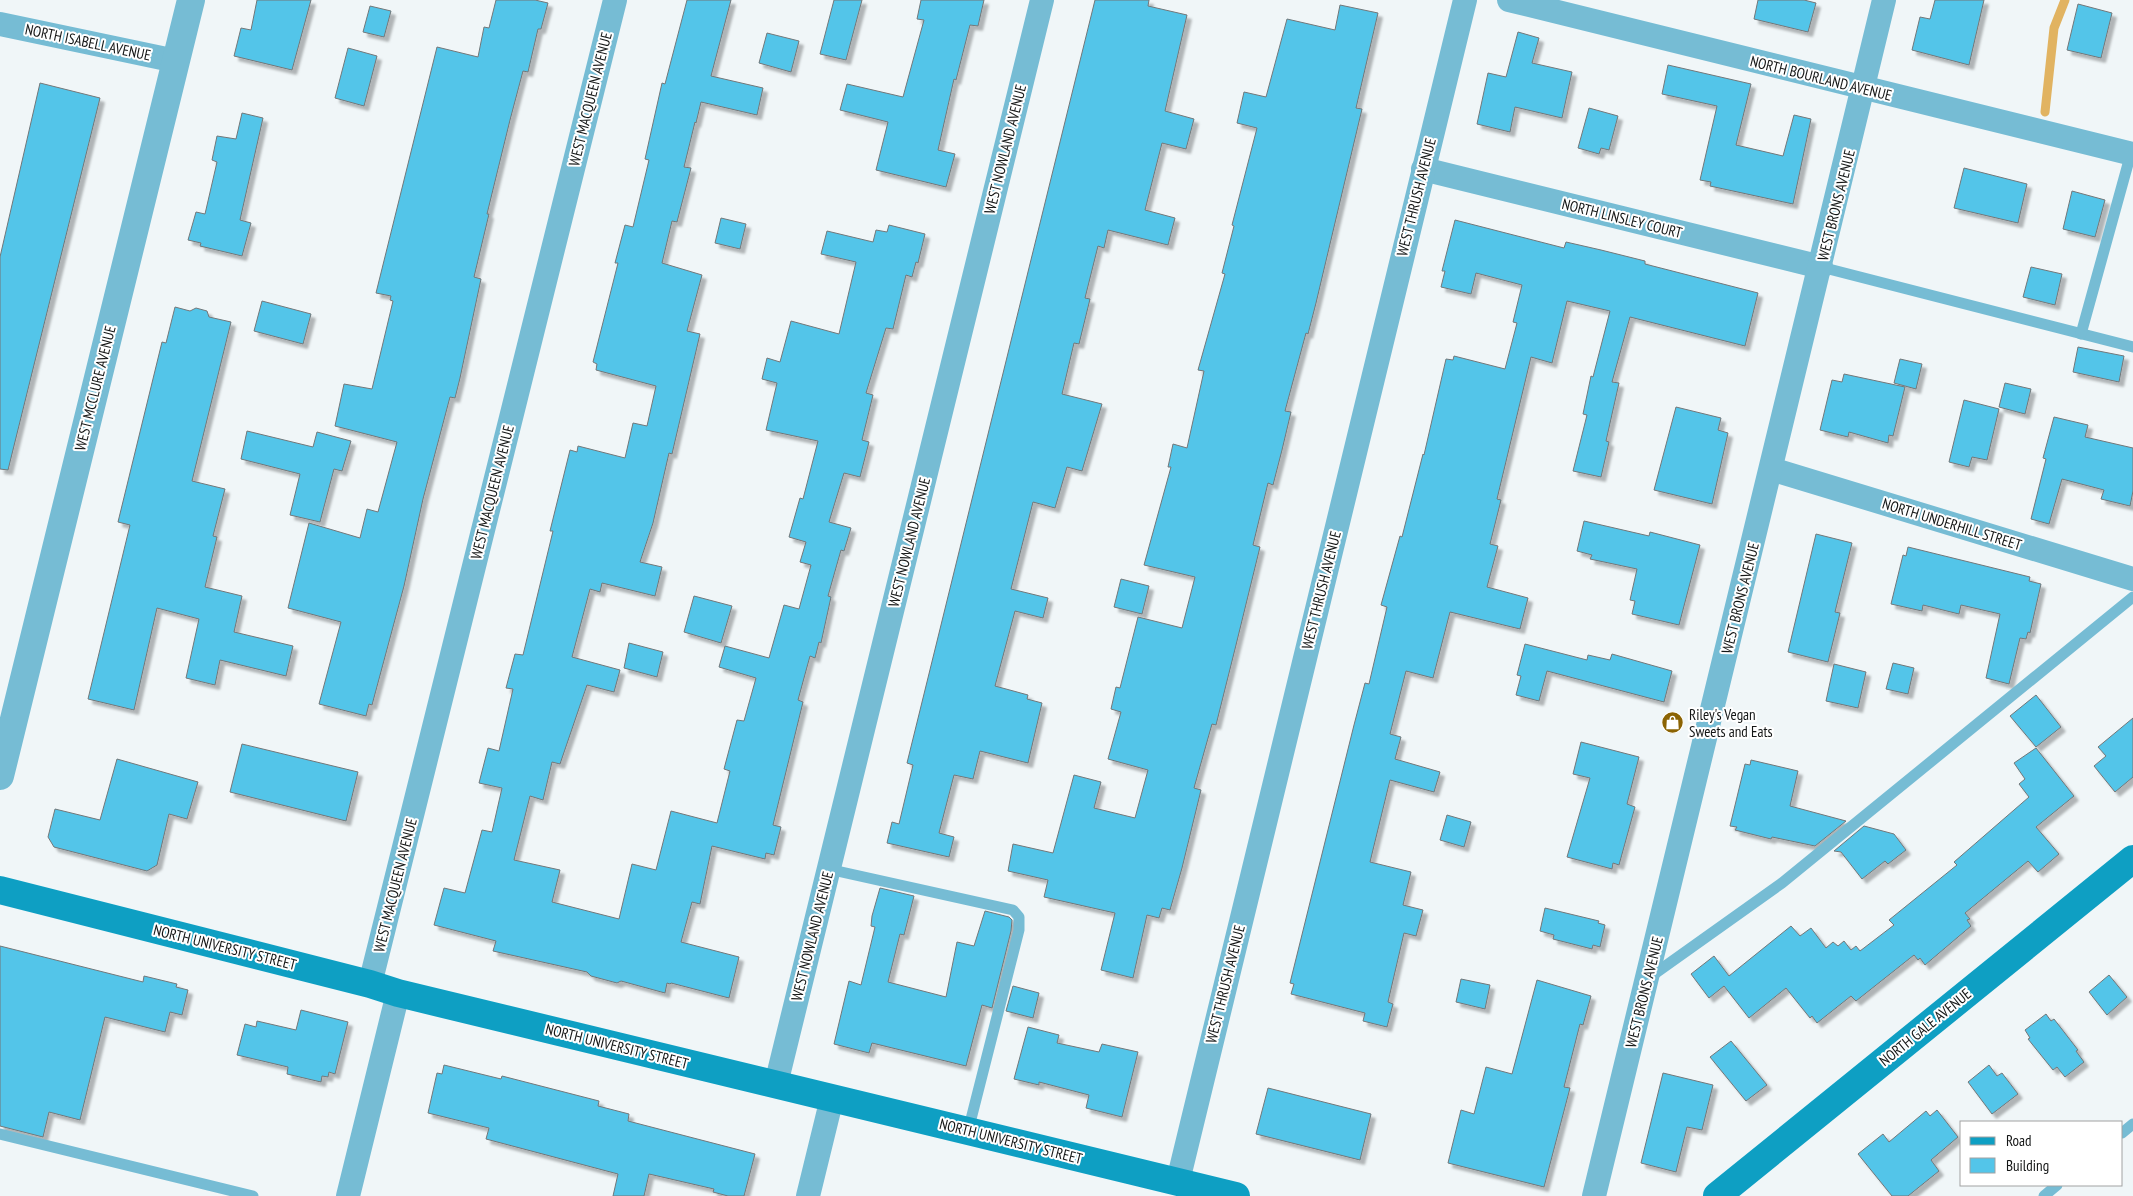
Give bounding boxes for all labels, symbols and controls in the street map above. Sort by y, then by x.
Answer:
street label: NORTH ISABELL AVENUE [23,19,153,65]
street label: WEST MACQUEEN AVENUE [564,30,616,168]
street label: NORTH BOURLAND AVENUE [1748,51,1894,105]
street label: WEST NOWLAND AVENUE [980,82,1030,216]
street label: WEST THRUSH AVENUE [1392,136,1440,258]
street label: WEST BRONS AVENUE [1813,147,1859,263]
street label: NORTH LINSLEY COURT [1560,194,1684,242]
street label: WEST MCCLURE AVENUE [70,324,120,452]
street label: WEST MACQUEEN AVENUE [466,423,518,561]
street label: WEST NOWLAND AVENUE [884,475,934,609]
street label: NORTH UNDERHILL STREET [1880,494,2024,554]
street label: WEST THRUSH AVENUE [1297,529,1345,651]
street label: WEST BRONS AVENUE [1717,540,1763,656]
place label: Riley's Vegan Sweets and Eats [1689,705,1773,741]
shop icon: Riley's Vegan Sweets and Eats [1661,711,1685,735]
street label: WEST MACQUEEN AVENUE [369,816,421,954]
street label: WEST NOWLAND AVENUE [787,869,837,1003]
street label: NORTH UNIVERSITY STREET [152,920,299,974]
street label: WEST THRUSH AVENUE [1201,923,1249,1045]
street label: WEST BRONS AVENUE [1621,934,1667,1050]
street label: NORTH GALE AVENUE [1875,984,1975,1070]
street label: NORTH UNIVERSITY STREET [544,1019,691,1073]
street label: NORTH UNIVERSITY STREET [938,1114,1085,1168]
legend [1960,1121,2123,1186]
text: Road [2006,1131,2032,1150]
text: Building [2006,1156,2049,1175]

